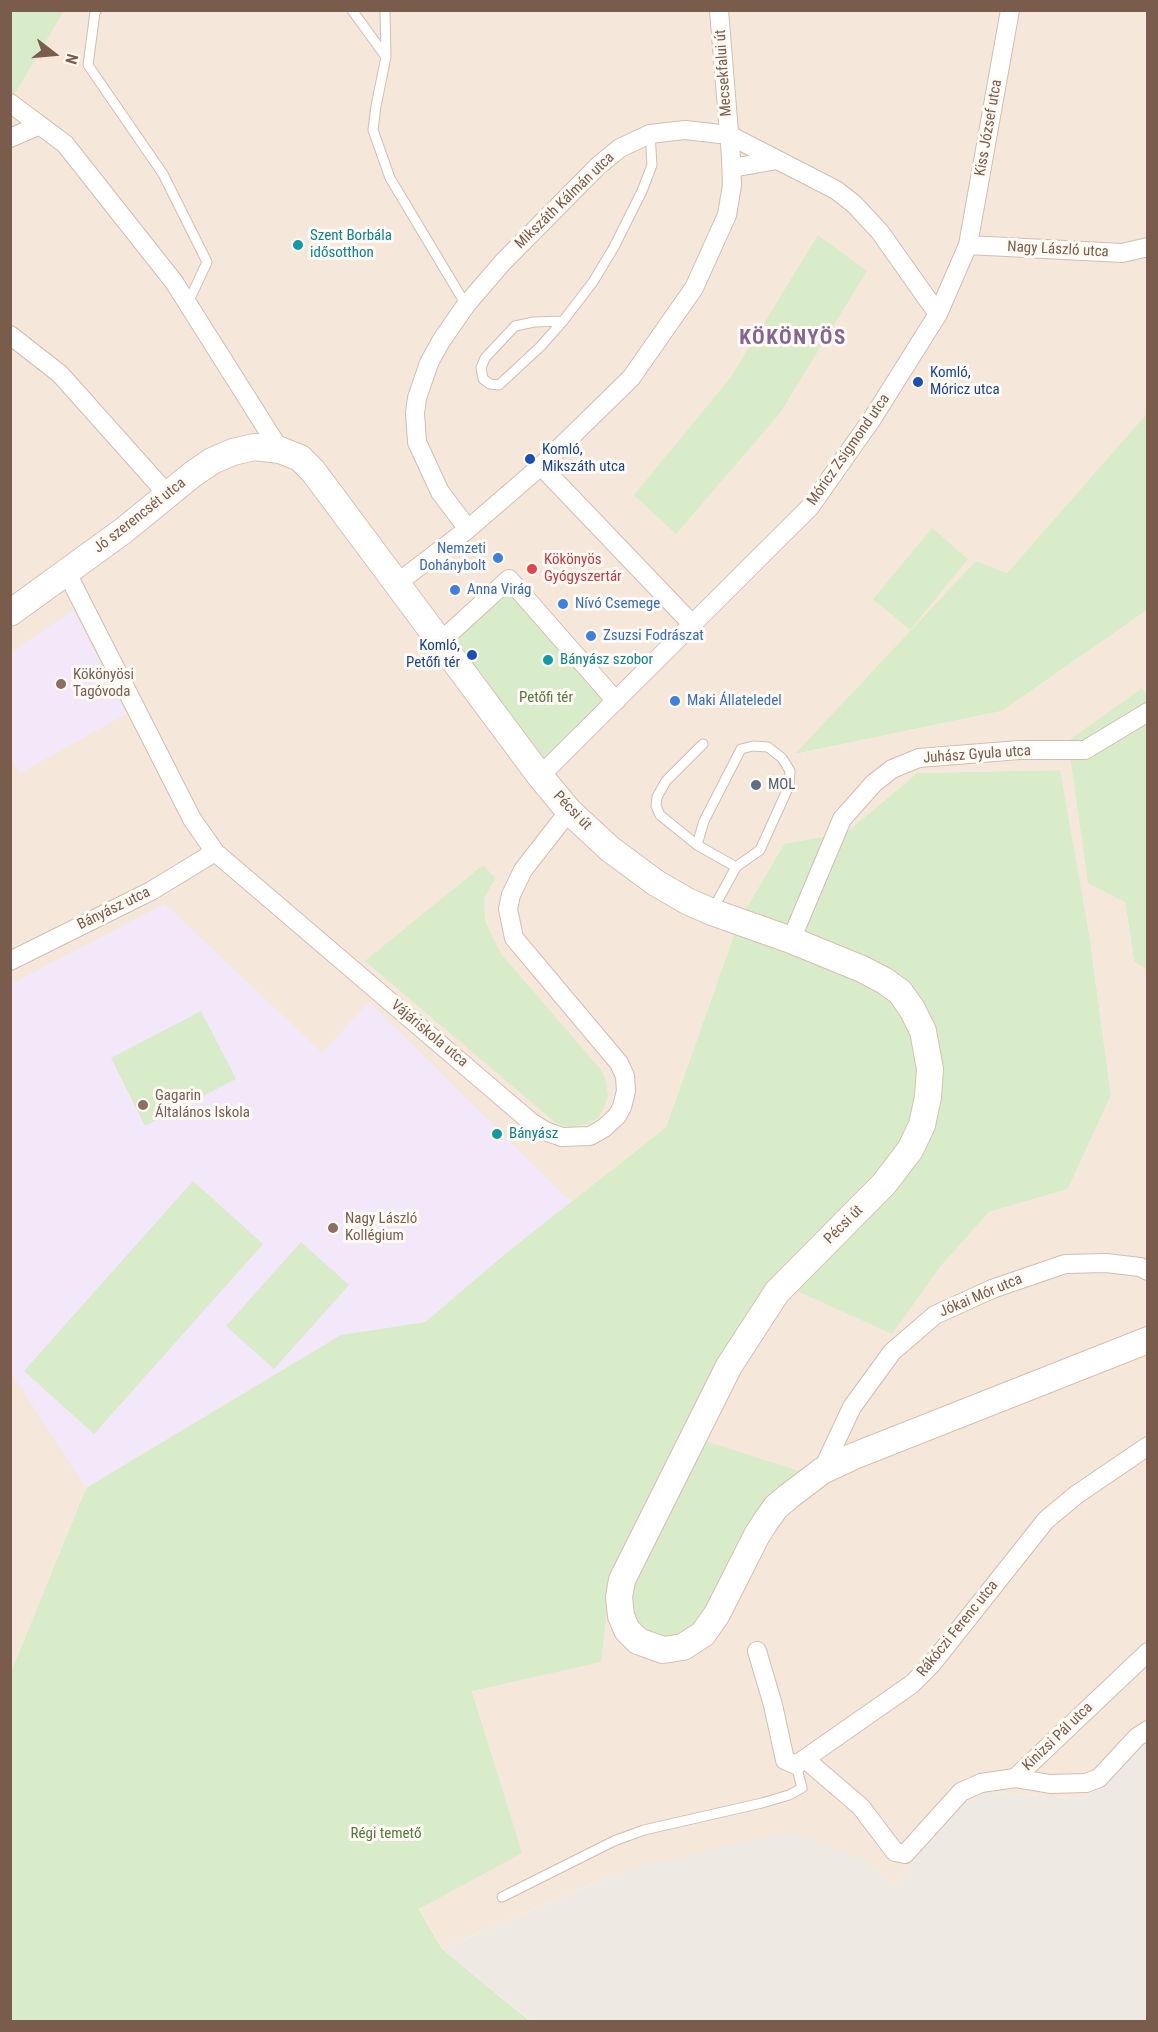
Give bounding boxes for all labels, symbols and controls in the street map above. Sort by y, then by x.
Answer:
north arrow [24,24,84,84]
street label: Mecsekfalui út [712,29,736,117]
text: N [61,52,82,66]
street label: Kiss József utca [972,78,1006,178]
street label: Mikszáth Kálmán utca [512,149,618,253]
place label: Szent Borbála idősotthon [310,227,392,262]
marker: Szent Borbála idősotthon [291,238,305,252]
street label: Nagy László utca [1007,238,1109,262]
district label: KÖKÖNYÖS [739,326,847,352]
place label: Komló, Móricz utca [930,364,1000,399]
marker: Komló, Móricz utca [911,375,925,389]
street label: Móricz Zsigmond utca [804,391,894,509]
place label: Komló, Mikszáth utca [542,441,625,476]
marker: Komló, Mikszáth utca [523,452,537,466]
street label: Jó szerencsét utca [90,475,190,557]
place label: Nemzeti Dohánybolt [419,540,486,575]
marker: Nemzeti Dohánybolt [491,551,505,565]
place label: Kökönyös Gyógyszertár [544,551,622,586]
marker: Kökönyös Gyógyszertár [525,562,539,576]
place label: Anna Virág [467,581,532,599]
marker: Anna Virág [448,583,462,597]
place label: Nívó Csemege [575,595,660,613]
marker: Nívó Csemege [556,597,570,611]
place label: Zsuzsi Fodrászat [603,627,704,645]
marker: Zsuzsi Fodrászat [584,629,598,643]
place label: Komló, Petőfi tér [406,637,460,672]
marker: Komló, Petőfi tér [465,648,479,662]
place label: Bányász szobor [560,651,653,669]
marker: Bányász szobor [541,653,555,667]
place label: Kökönyösi Tagóvoda [73,666,134,701]
marker: Kökönyösi Tagóvoda [54,677,68,691]
park label: Petőfi tér [519,689,573,707]
place label: Maki Állateledel [687,692,782,710]
marker: Maki Állateledel [668,694,682,708]
street label: Juhász Gyula utca [922,742,1032,768]
place label: MOL [768,776,795,794]
marker: MOL [749,778,763,792]
street label: Pécsi út [549,788,595,834]
street label: Bányász utca [75,884,153,934]
street label: Vájáriskola utca [387,997,471,1071]
place label: Gagarin Általános Iskola [155,1087,250,1122]
marker: Gagarin Általános Iskola [136,1098,150,1112]
place label: Bányász [509,1125,558,1143]
marker: Bányász [490,1127,504,1141]
street label: Pécsi út [821,1202,867,1248]
place label: Nagy László Kollégium [345,1210,417,1245]
marker: Nagy László Kollégium [326,1221,340,1235]
street label: Jókai Mór utca [937,1270,1025,1322]
street label: Rákóczi Ferenc utca [914,1577,1002,1681]
street label: Kinizsi Pál utca [1019,1699,1097,1775]
park label: Régi temető [351,1825,421,1843]

